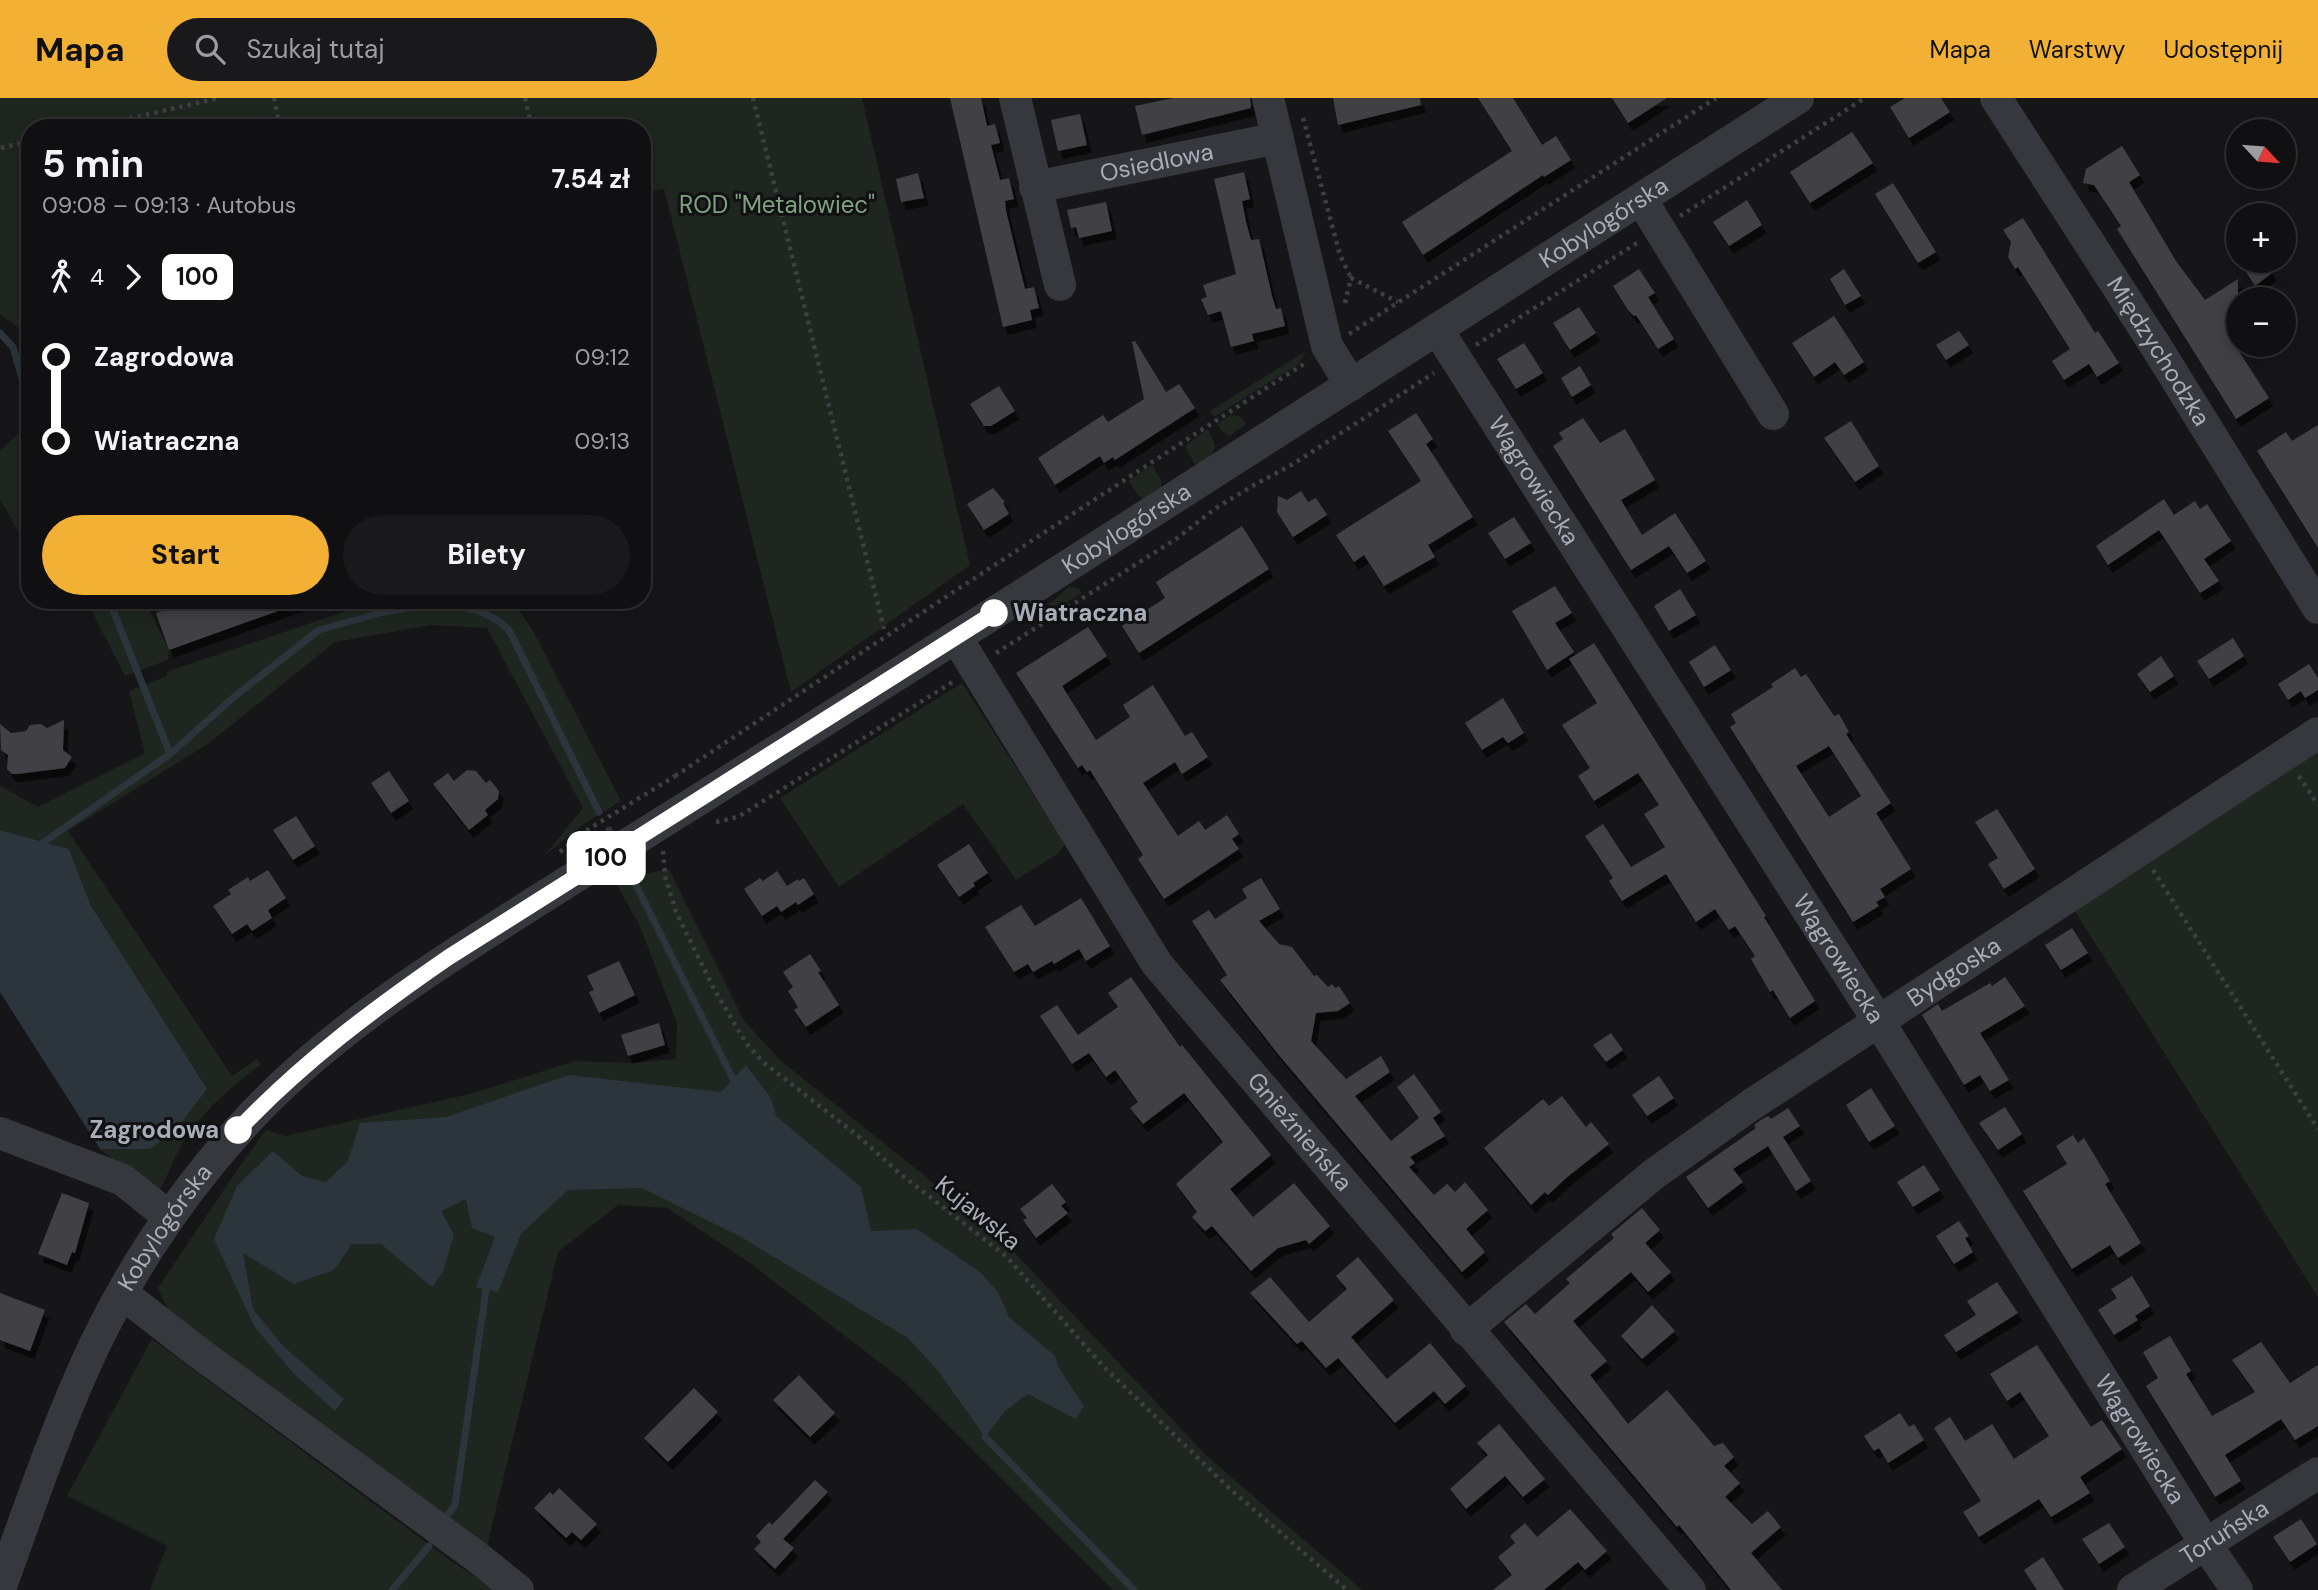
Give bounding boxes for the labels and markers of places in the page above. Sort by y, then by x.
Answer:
place label: Wiatraczna [1013,597,1147,628]
marker: Wiatraczna [981,600,1007,626]
place label: Zagrodowa [89,1114,219,1145]
marker: Zagrodowa [225,1117,251,1143]

